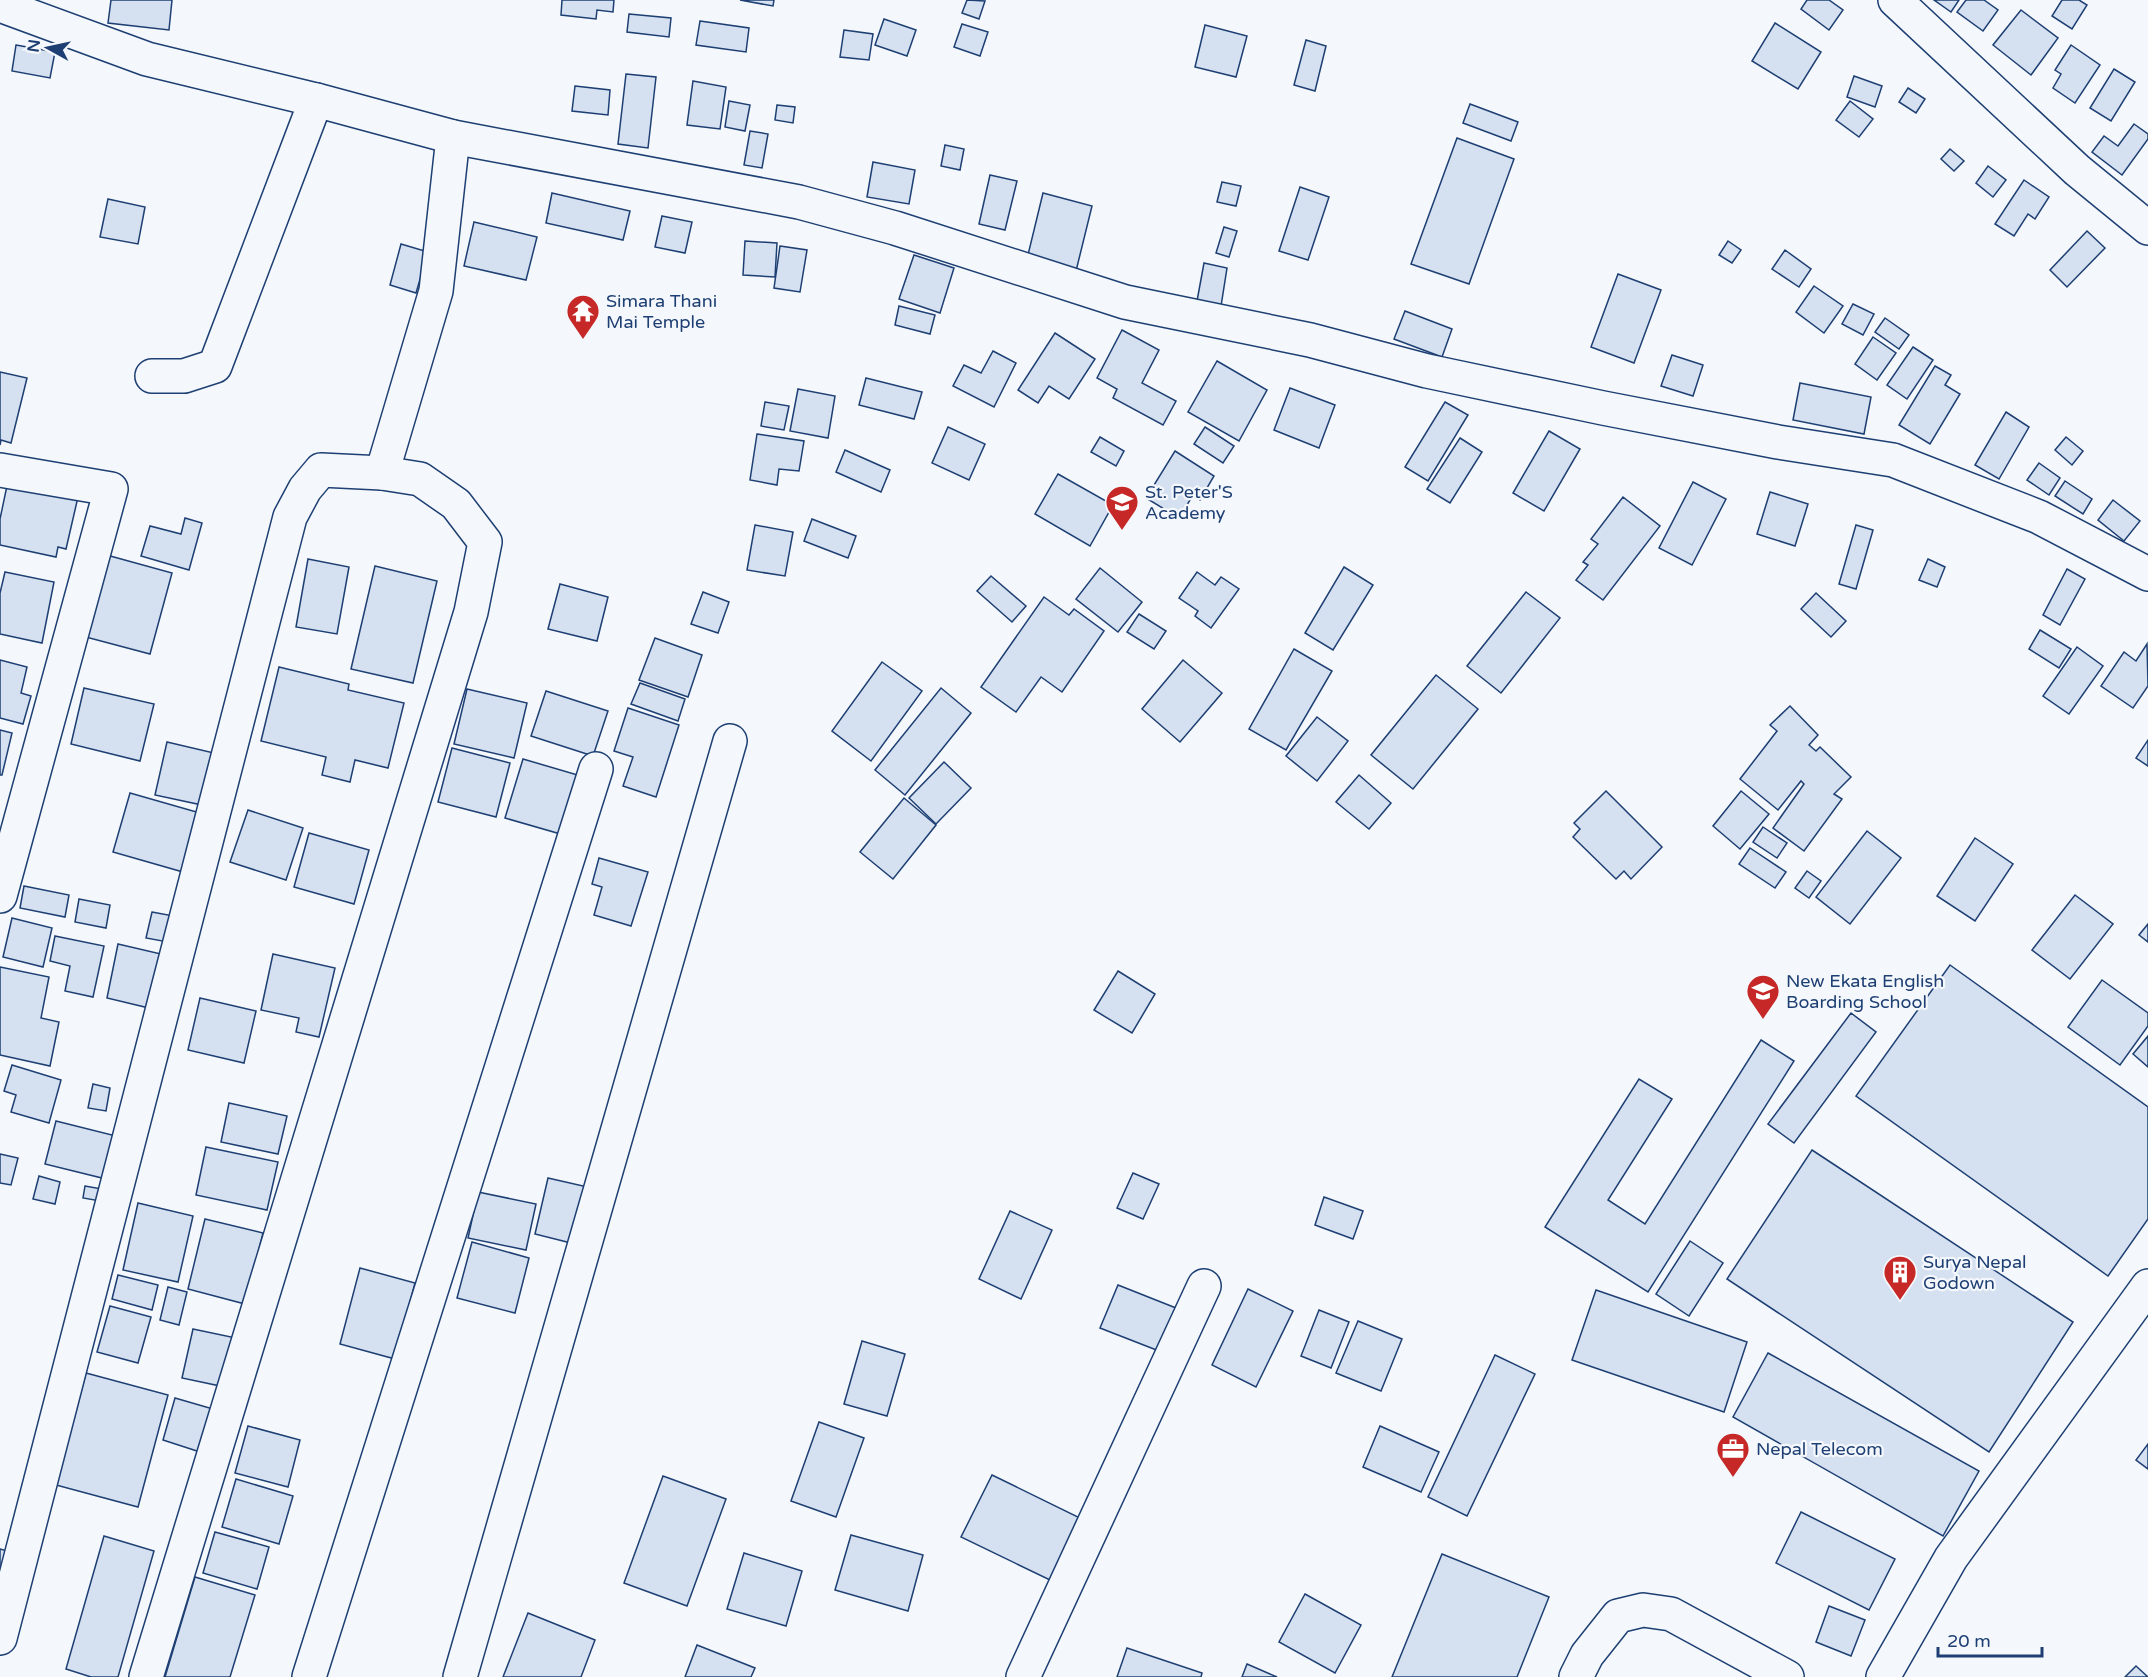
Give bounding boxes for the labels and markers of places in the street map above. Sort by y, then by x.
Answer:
place label: Simara Thani Mai Temple [606,290,717,333]
temple icon: Simara Thani Mai Temple [565,293,601,340]
place label: St. Peter'S Academy [1145,481,1233,524]
school or university icon: St. Peter'S Academy [1104,484,1140,531]
place label: New Ekata English Boarding School [1786,970,1944,1013]
school or university icon: New Ekata English Boarding School [1745,973,1781,1020]
place label: Surya Nepal Godown [1923,1251,2026,1294]
building icon: Surya Nepal Godown [1882,1254,1918,1301]
office icon: Nepal Telecom [1715,1431,1751,1478]
place label: Nepal Telecom [1756,1438,1883,1460]

